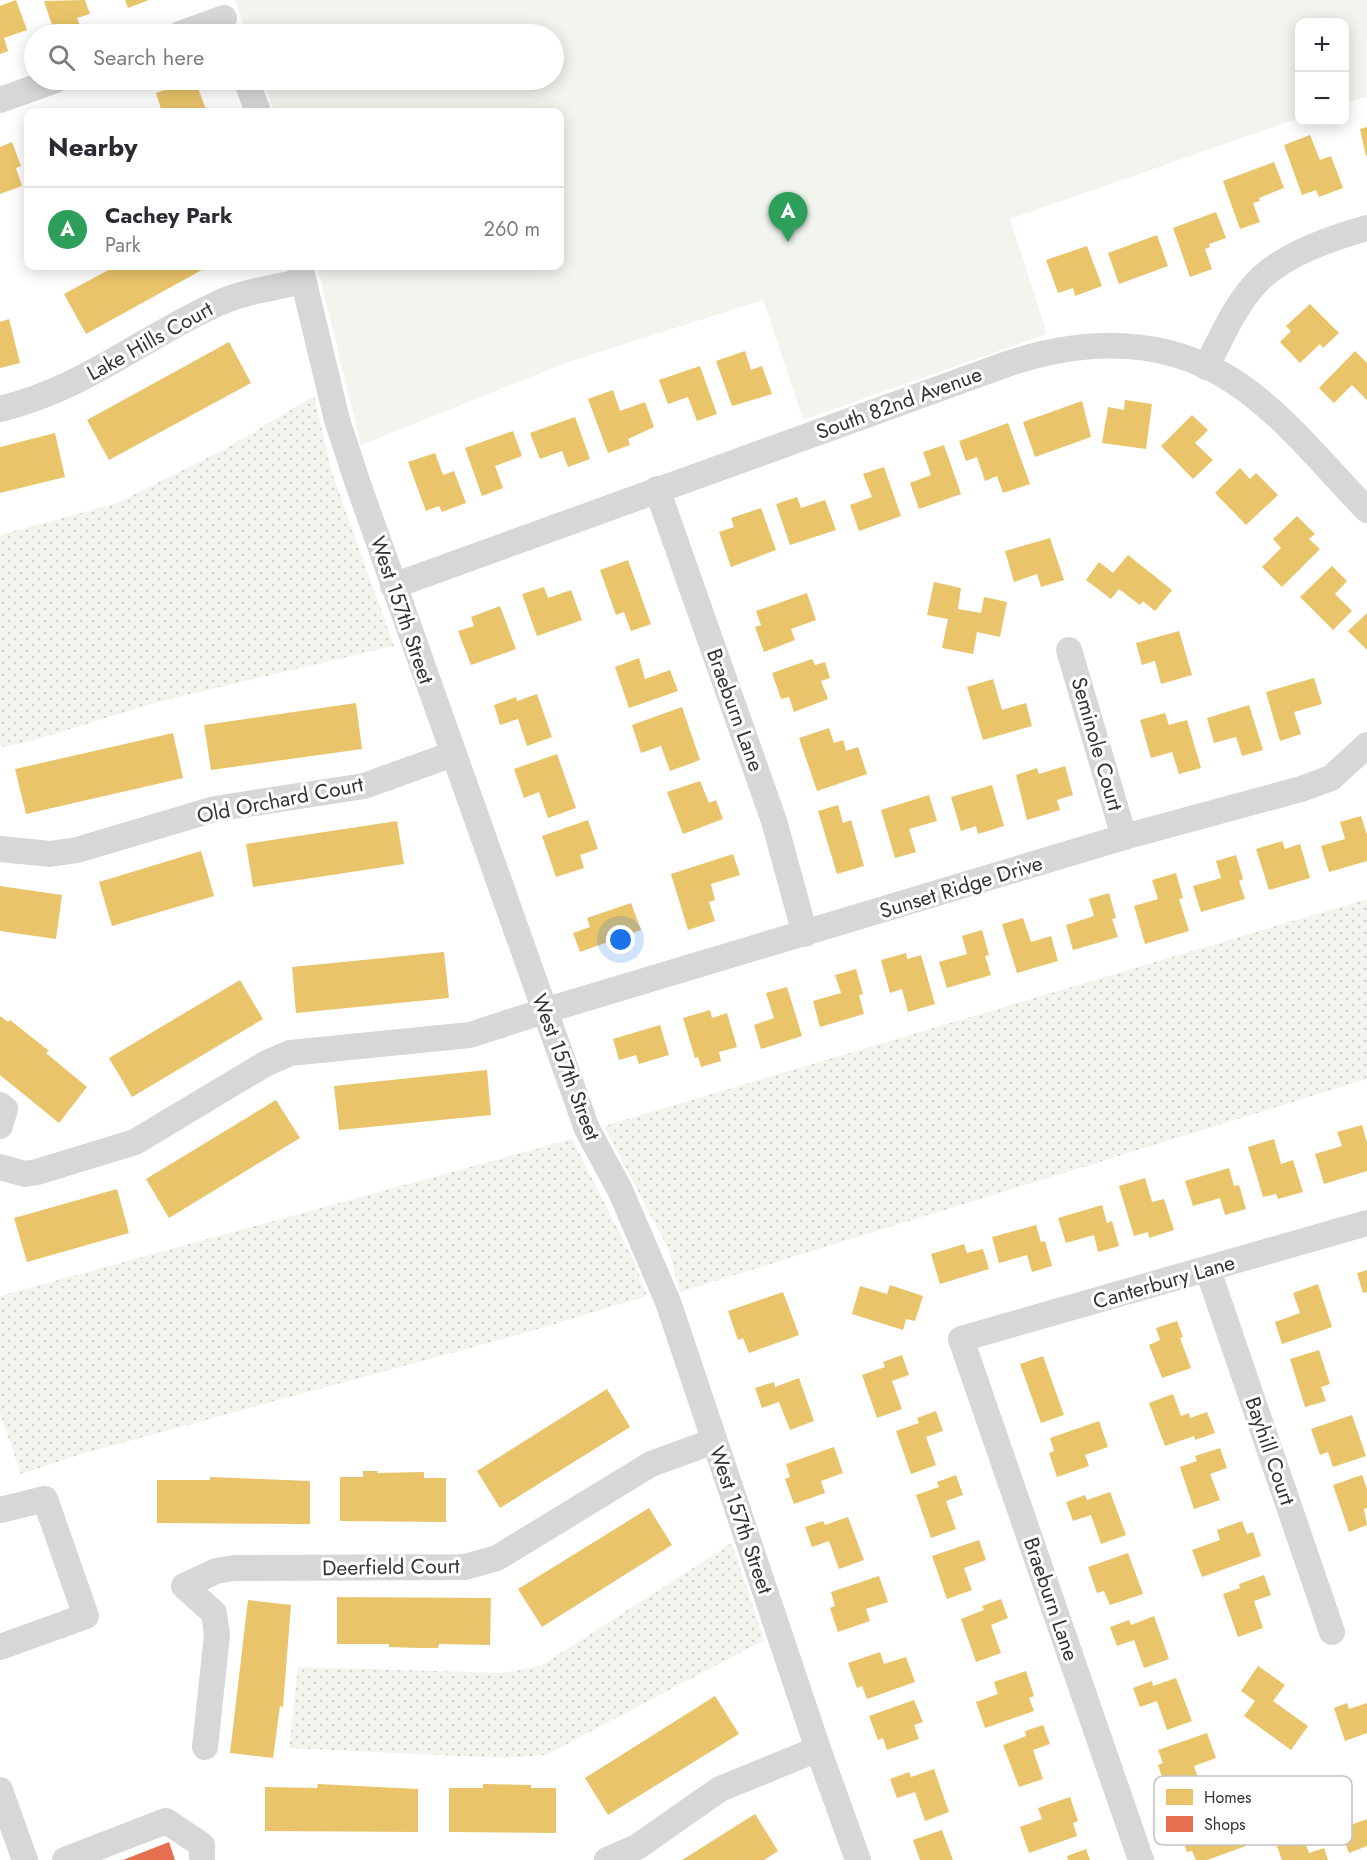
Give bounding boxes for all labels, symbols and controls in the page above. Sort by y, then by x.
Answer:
map controls [1295,18,1349,126]
button: + [1295,18,1349,72]
search box [24,24,564,90]
icon: search [45,41,78,74]
text: Search here [93,41,204,73]
button: − [1295,72,1349,126]
text: Nearby [48,128,137,166]
pin: A [768,192,808,242]
text: Cachey Park [105,199,233,231]
text: A [60,215,75,244]
text: 260 m [484,215,540,244]
text: Park [105,231,141,260]
street label: Lake Hills Court [82,294,218,388]
street label: South 82nd Avenue [812,359,986,447]
street label: West 157th Street [363,532,441,688]
street label: Braeburn Lane [699,644,771,776]
street label: Seminole Court [1064,674,1130,814]
street label: Old Orchard Court [194,769,366,831]
street label: Sunset Ridge Drive [876,848,1046,926]
your location [606,925,635,954]
street label: West 157th Street [524,989,608,1145]
street label: Canterbury Lane [1090,1247,1239,1317]
street label: Bayhill Court [1237,1393,1303,1509]
street label: West 157th Street [702,1442,780,1598]
street label: Braeburn Lane [1016,1533,1086,1665]
street label: Deerfield Court [322,1551,460,1583]
legend [1154,1776,1352,1845]
text: Homes [1204,1786,1251,1809]
text: Shops [1204,1813,1245,1836]

